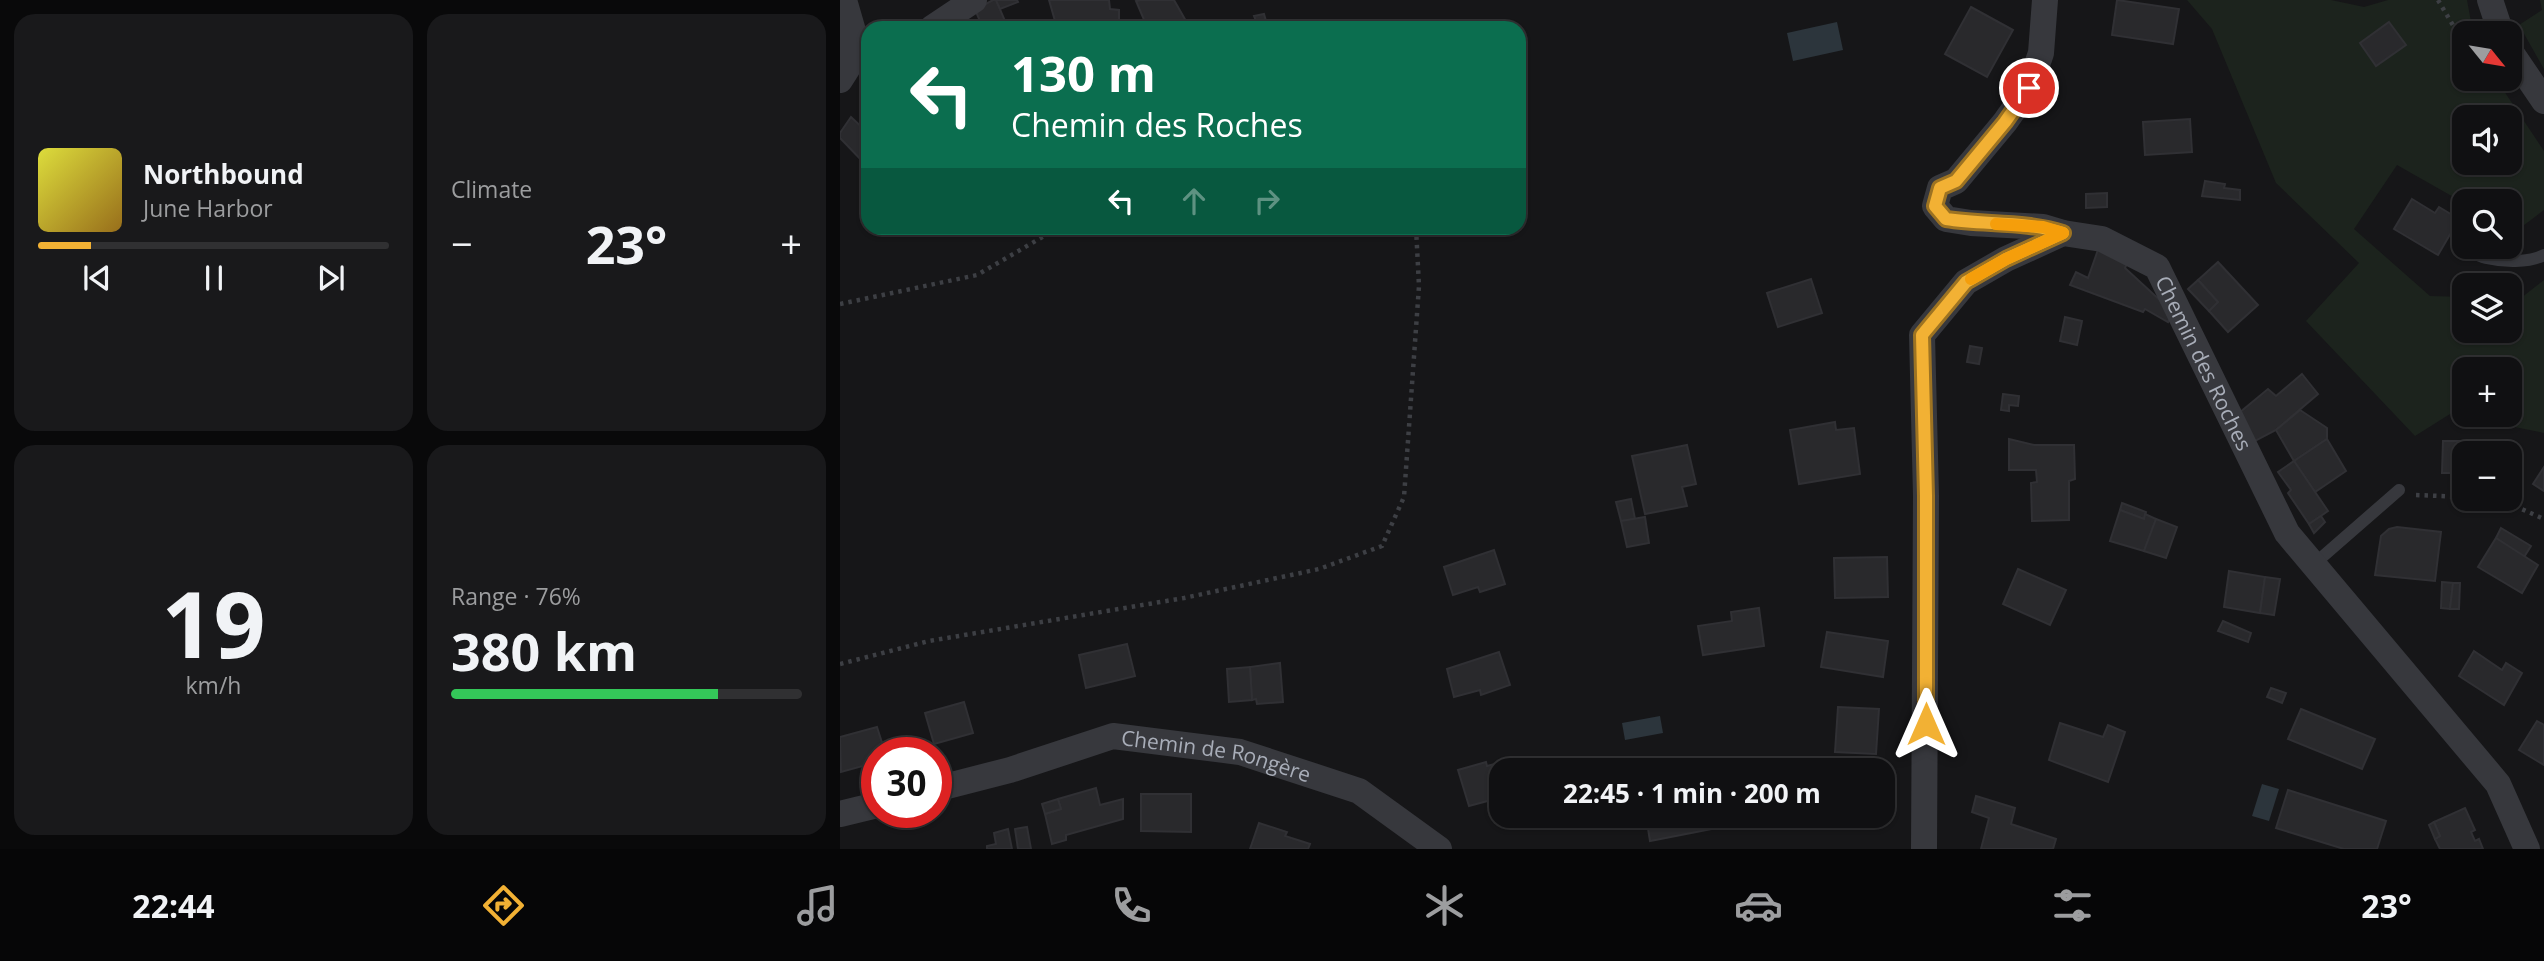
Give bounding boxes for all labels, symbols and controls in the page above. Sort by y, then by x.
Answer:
north arrow [2452,21,2522,91]
map controls [2452,21,2522,511]
text: 130 m [1011,40,1156,106]
icon: left [896,49,987,140]
pin [1999,58,2059,118]
icon: arrive [2010,69,2048,107]
text: Chemin des Roches [1011,103,1303,146]
button: sound [2452,105,2522,175]
text: Northbound [143,156,304,192]
text: Climate [451,173,532,205]
icon: left [1102,182,1140,220]
icon: ahead [1175,182,1213,220]
icon: right [1248,182,1286,220]
button: search [2452,189,2522,259]
text: June Harbor [143,192,273,224]
text: 23° [586,208,667,279]
text: − [451,217,473,269]
text: + [780,217,802,269]
icon: previous [78,259,116,297]
icon: pause [195,259,233,297]
icon: next [312,259,350,297]
street label: Chemin des Roches [2149,271,2259,455]
button: layers [2452,273,2522,343]
button: + [2452,357,2522,427]
button: − [2452,441,2522,511]
text: 19 [161,561,266,685]
text: Range · 76% [451,580,581,612]
text: 380 km [451,615,637,686]
text: km/h [186,669,241,701]
position arrow [1889,687,1963,761]
street label: Chemin de Rongère [1120,723,1314,788]
speed limit sign: 30 [861,737,952,828]
text: 22:45 · 1 min · 200 m [1563,775,1821,811]
icon: directions [479,881,528,930]
icon: music [793,881,842,930]
icon: phone [1107,881,1156,930]
icon: climate [1420,881,1469,930]
icon: car [1734,881,1783,930]
icon: filters [2048,881,2097,930]
text: 22:44 [132,884,215,927]
text: 23° [2361,884,2412,927]

